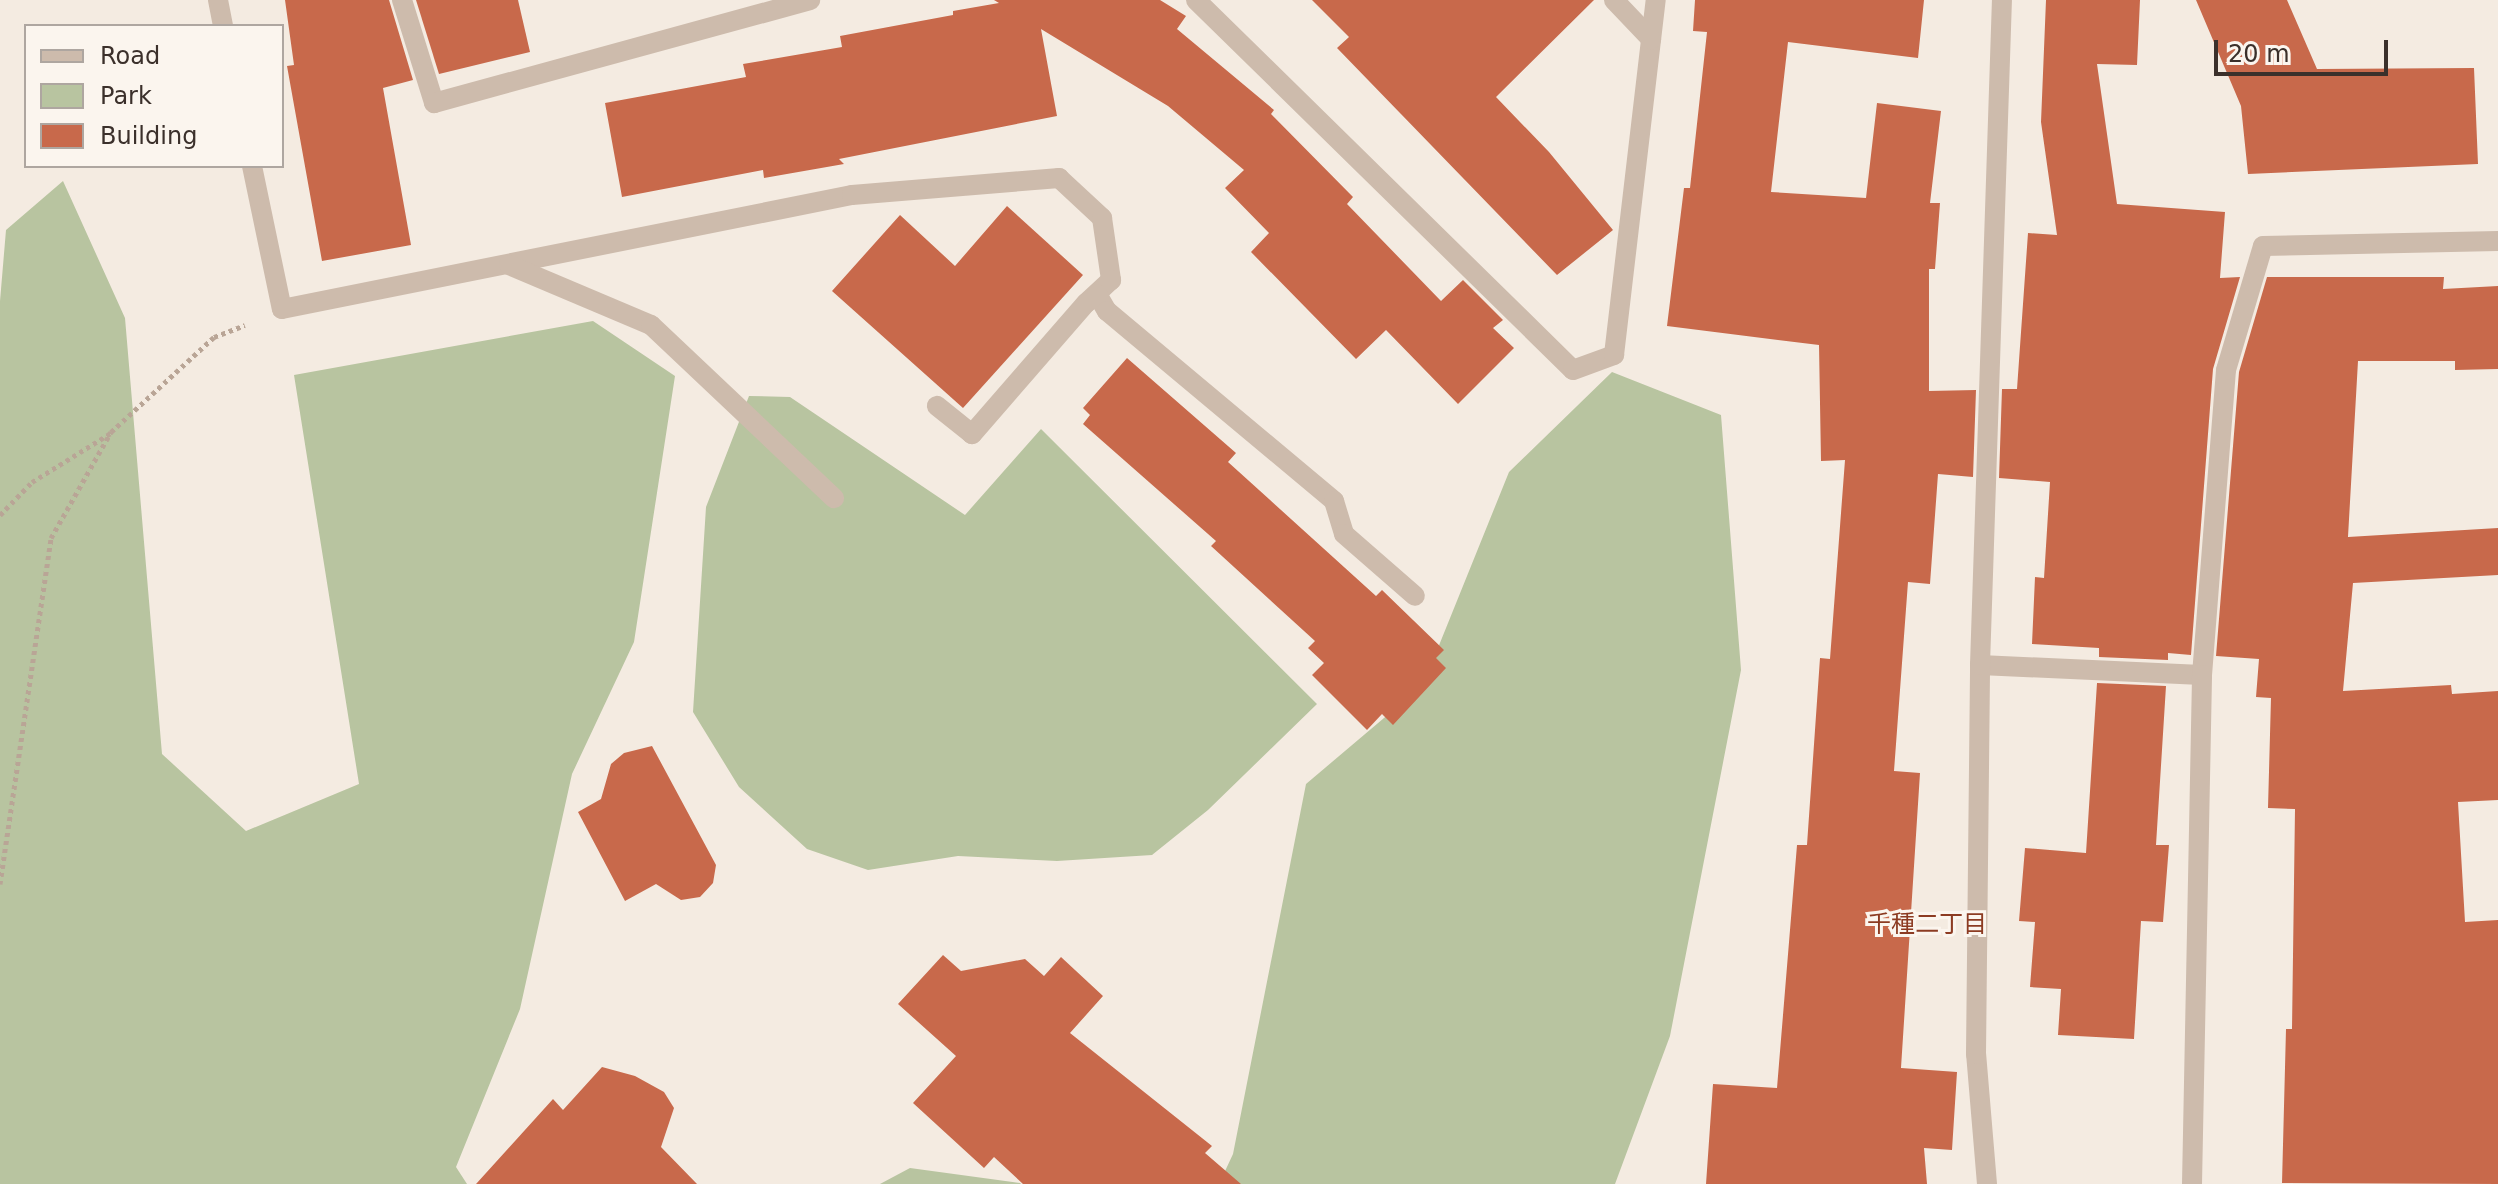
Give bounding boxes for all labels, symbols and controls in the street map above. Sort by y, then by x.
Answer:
legend [24,24,284,168]
scale bar [2218,24,2392,74]
text: 20 m [2228,40,2290,68]
text: Road [100,42,160,70]
text: Park [100,82,152,110]
text: Building [100,122,197,150]
district label: 千種二丁目 [1867,911,1987,939]

